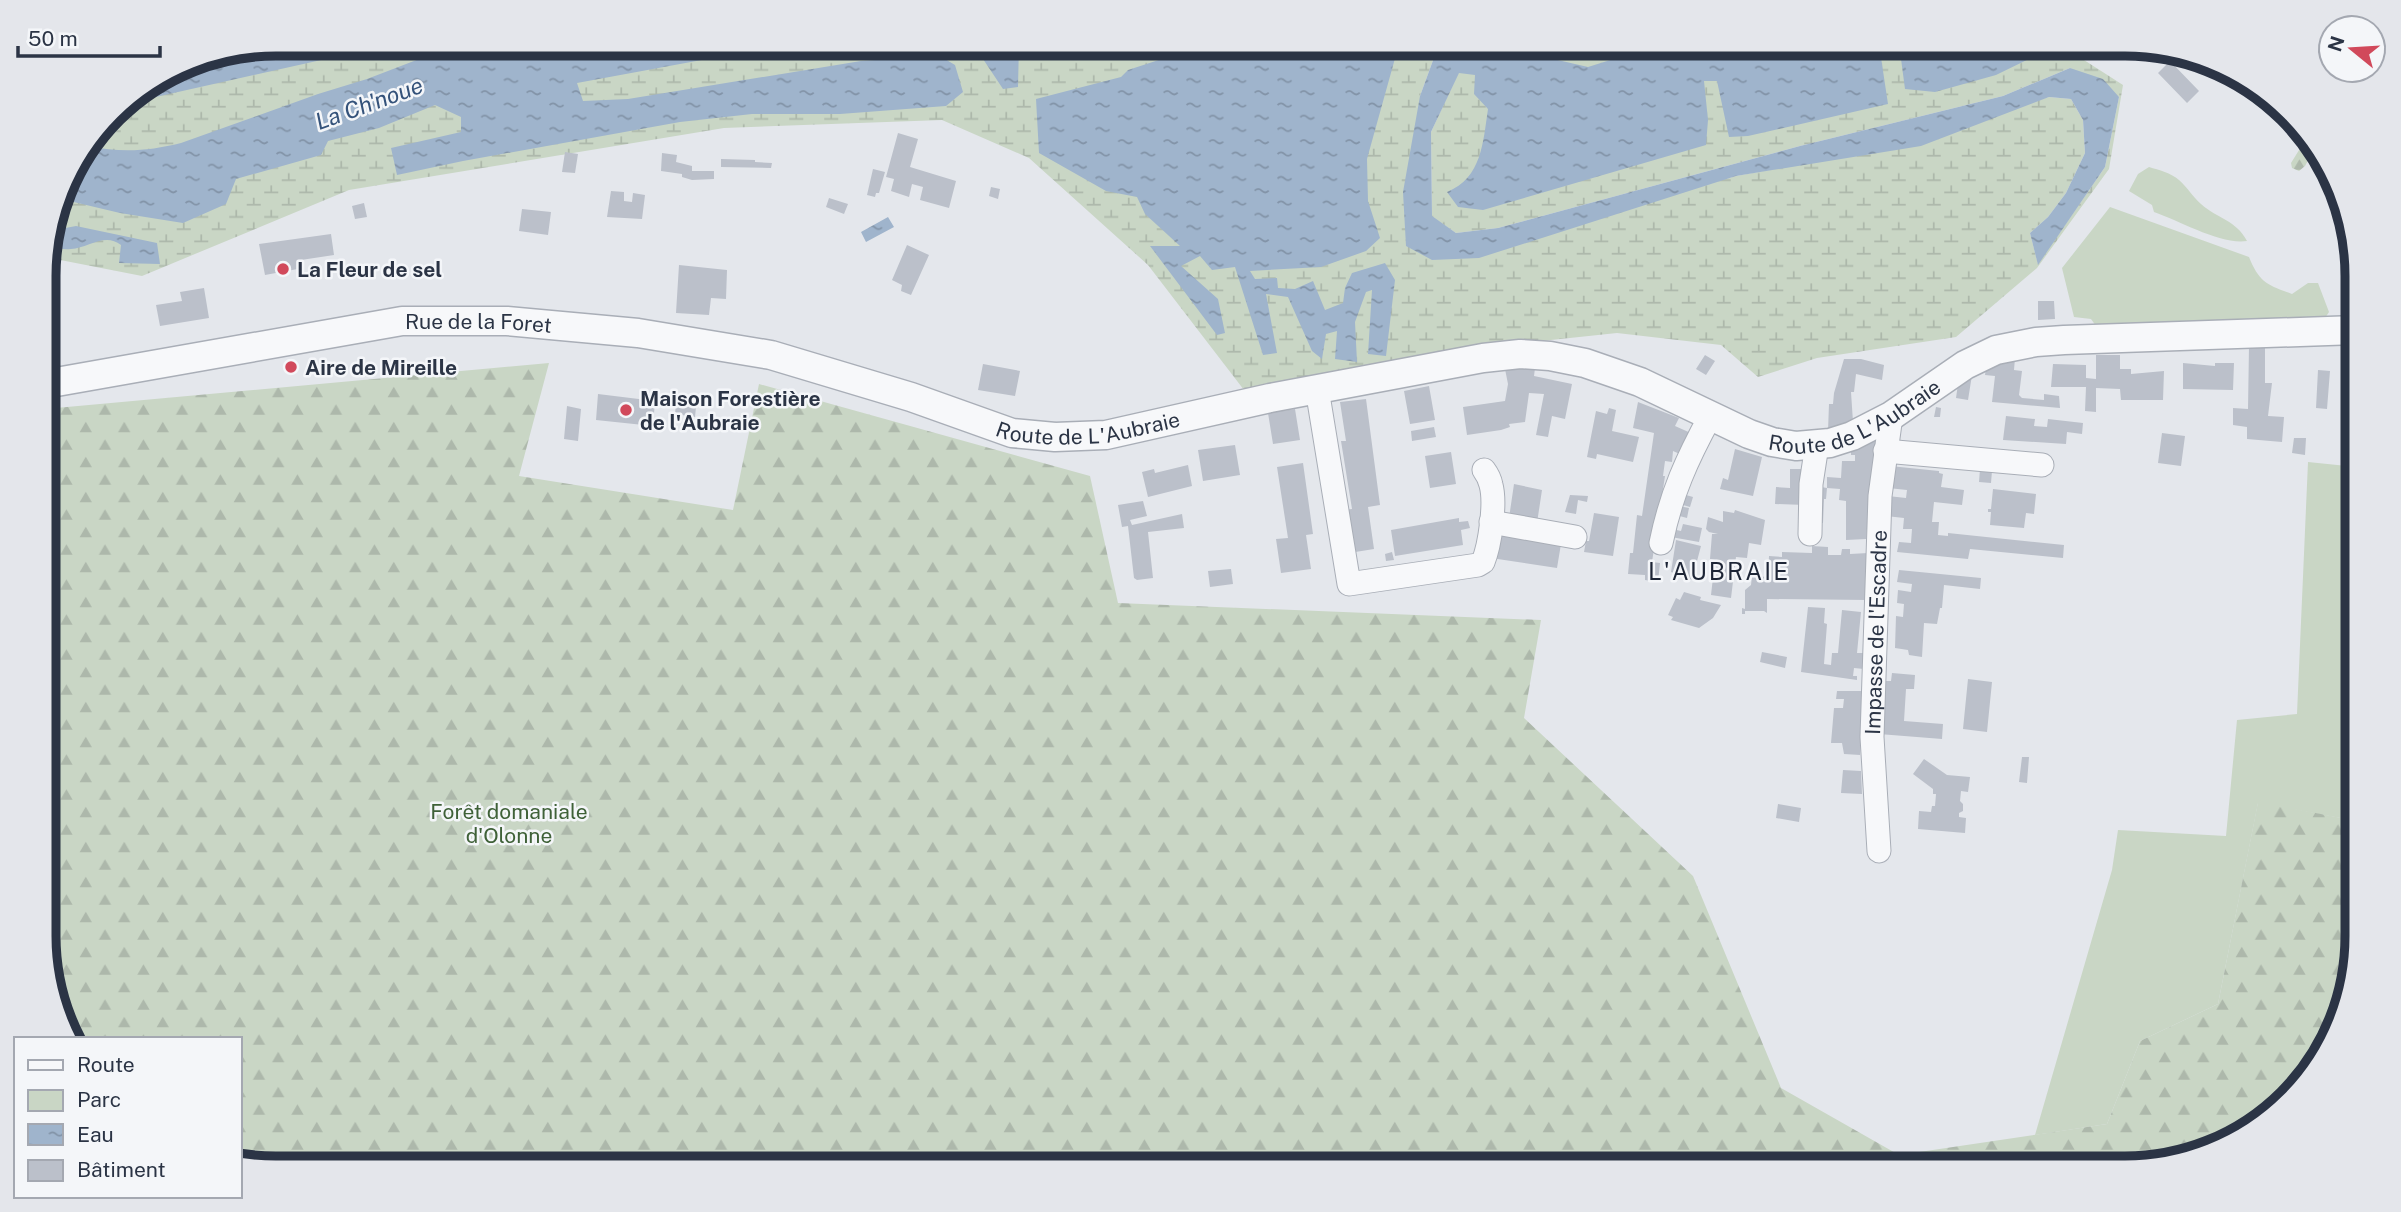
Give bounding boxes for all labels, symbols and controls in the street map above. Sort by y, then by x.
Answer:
scale bar [18,14,159,58]
north arrow [2317,14,2387,84]
text: 50 m [28,26,78,51]
text: N [2323,33,2349,54]
water label: La Ch'noue [311,71,427,135]
place label: La Fleur de sel [297,257,442,282]
marker: La Fleur de sel [275,261,291,277]
street label: Rue de la Foret [405,309,553,338]
place label: Aire de Mireille [305,355,457,380]
marker: Aire de Mireille [283,359,299,375]
street label: Route de L'Aubraie [1767,374,1945,459]
place label: Maison Forestière de l'Aubraie [640,386,821,435]
marker: Maison Forestière de l'Aubraie [618,402,634,418]
street label: Route de L'Aubraie [993,406,1182,450]
street label: Impasse de l'Escadre [1860,529,1891,735]
district label: L'AUBRAIE [1648,557,1790,585]
park label: Forêt domaniale d'Olonne [430,799,588,848]
legend [14,1037,242,1198]
text: Route [77,1052,135,1077]
text: Parc [77,1087,121,1112]
text: Eau [77,1122,114,1147]
text: Bâtiment [77,1157,166,1182]

